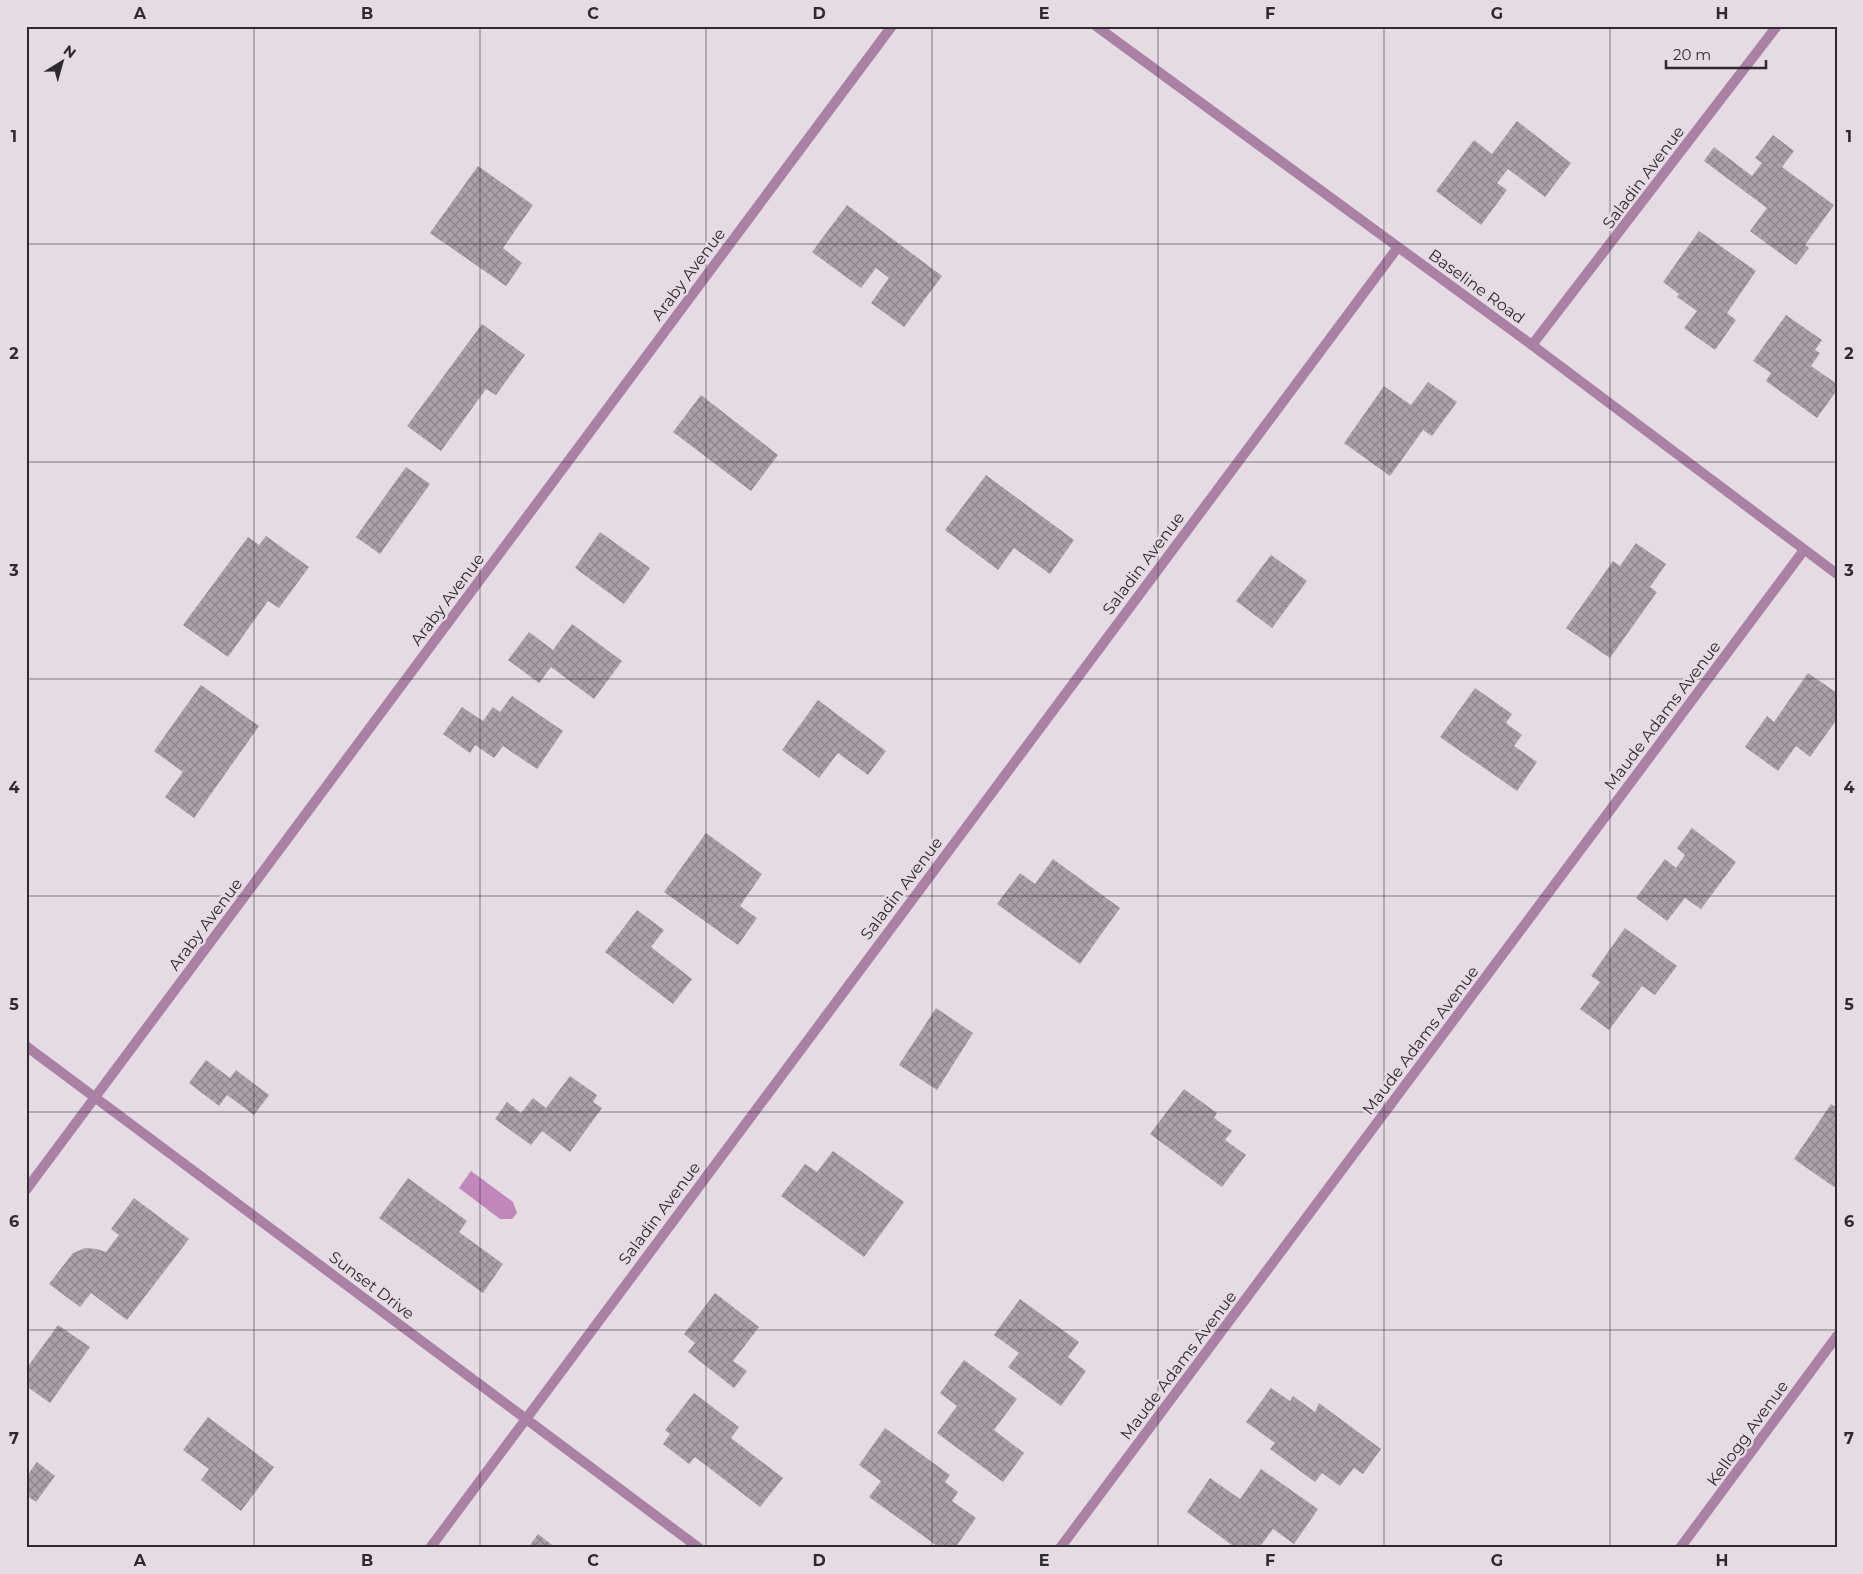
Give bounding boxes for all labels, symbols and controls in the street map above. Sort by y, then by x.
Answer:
text: A [133,4,147,23]
text: B [361,4,373,23]
text: C [587,4,599,23]
text: D [812,4,826,23]
text: E [1039,4,1049,23]
text: F [1265,4,1275,23]
text: G [1491,4,1503,23]
text: H [1716,4,1728,23]
north arrow [38,38,88,88]
scale bar [1666,38,1766,70]
text: N [60,41,80,62]
text: 20 m [1673,45,1711,64]
street label: Saladin Avenue [1599,122,1688,232]
text: 1 [11,127,17,146]
text: 1 [1846,127,1852,146]
street label: Araby Avenue [648,224,729,324]
street label: Baseline Road [1425,245,1528,328]
text: 2 [9,344,19,363]
text: 2 [1844,344,1854,363]
street label: Saladin Avenue [1099,508,1188,618]
street label: Araby Avenue [407,549,488,649]
text: 3 [8,561,19,580]
text: 3 [1843,561,1854,580]
street label: Maude Adams Avenue [1600,637,1725,793]
text: 4 [8,778,20,797]
text: 4 [1843,778,1855,797]
street label: Saladin Avenue [857,833,946,943]
street label: Araby Avenue [165,874,246,974]
street label: Maude Adams Avenue [1358,962,1483,1118]
text: 5 [9,995,19,1014]
text: 5 [1844,995,1854,1014]
street label: Saladin Avenue [615,1158,704,1268]
text: 6 [9,1212,19,1231]
text: 6 [1844,1212,1854,1231]
street label: Sunset Drive [325,1247,418,1324]
street label: Maude Adams Avenue [1116,1287,1241,1443]
street label: Kellogg Avenue [1703,1377,1792,1490]
text: 7 [9,1429,19,1448]
text: 7 [1844,1429,1854,1448]
text: A [133,1551,147,1570]
text: B [361,1551,373,1570]
text: C [587,1551,599,1570]
text: D [812,1551,826,1570]
text: E [1039,1551,1049,1570]
text: F [1265,1551,1275,1570]
text: G [1491,1551,1503,1570]
text: H [1716,1551,1728,1570]

